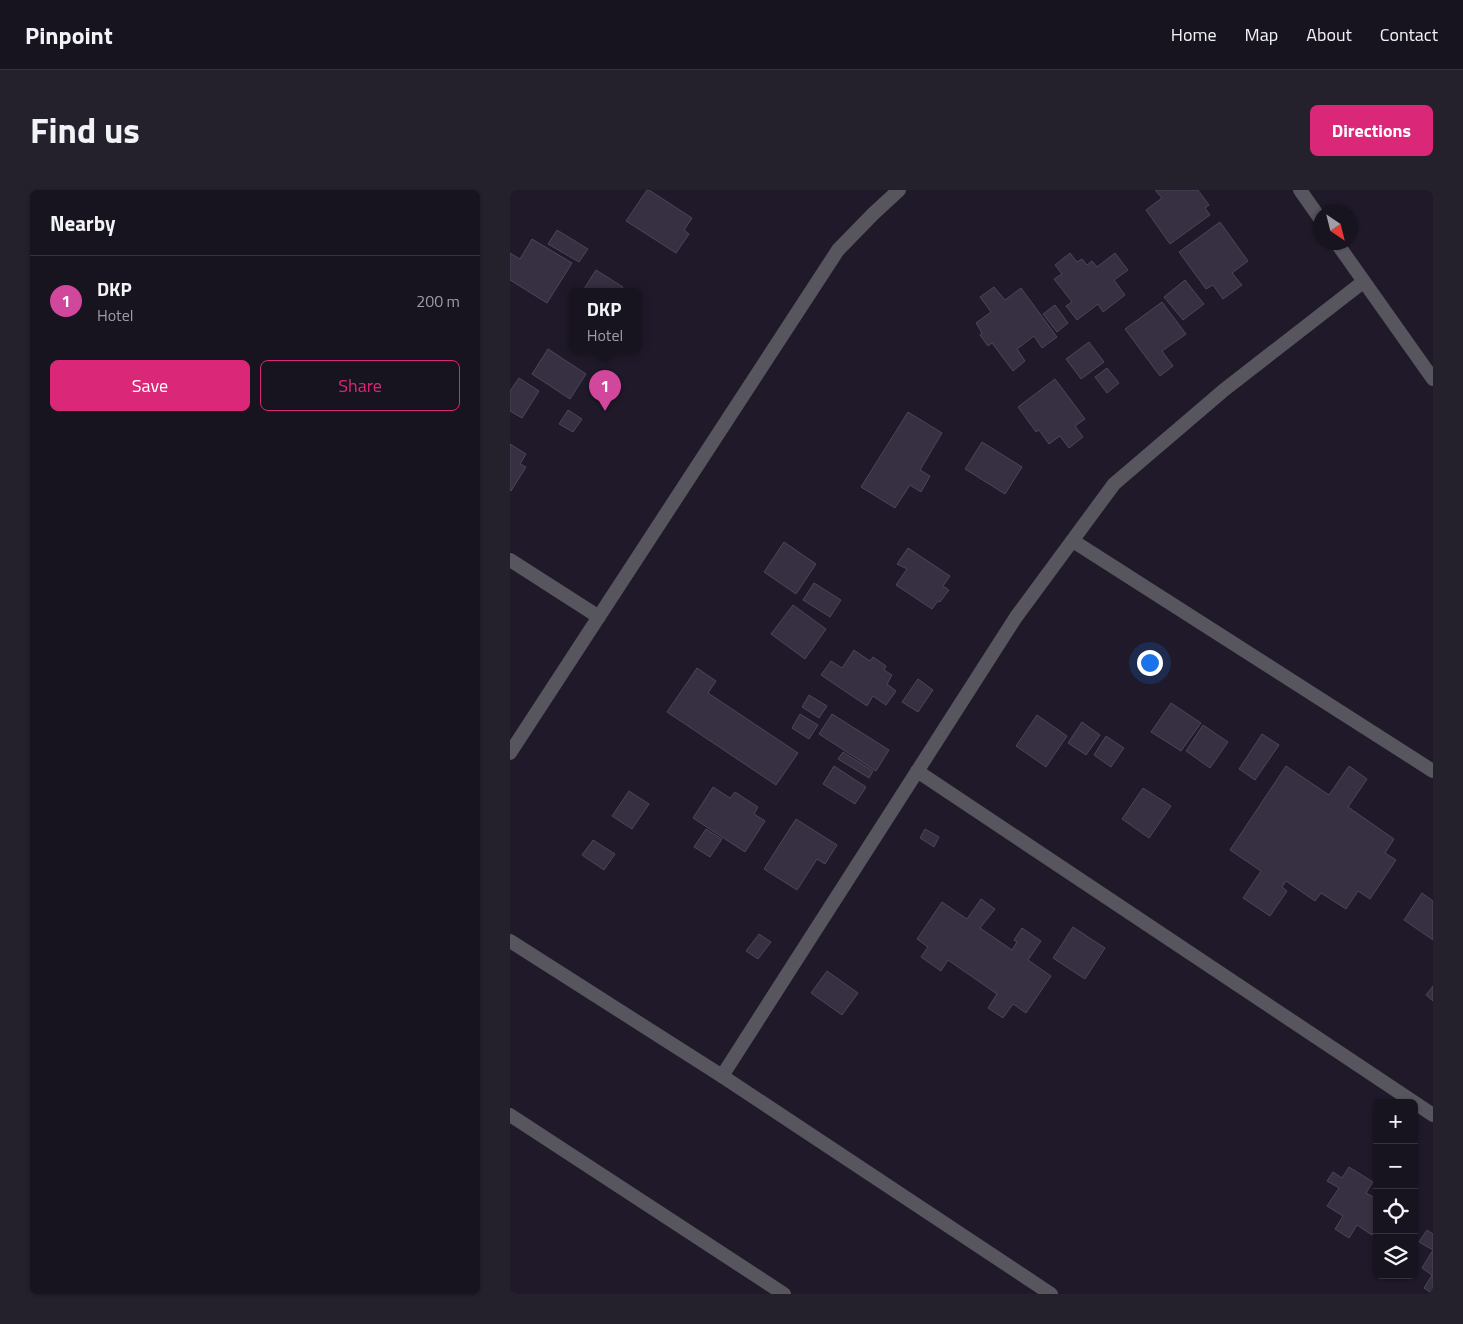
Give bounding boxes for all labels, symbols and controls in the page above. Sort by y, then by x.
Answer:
text: Pinpoint [25,17,113,53]
text: Home [1171,21,1217,48]
text: Map [1245,21,1278,48]
text: About [1306,21,1352,48]
text: Contact [1380,21,1438,48]
text: Find us [30,103,140,157]
button: Directions [1310,105,1433,156]
north arrow [1313,205,1358,250]
text: Nearby [50,207,115,239]
text: DKP [97,274,132,303]
popup [569,288,641,353]
text: 1 [62,289,70,313]
text: 200 m [416,289,460,313]
text: DKP [587,294,621,323]
text: Hotel [97,303,134,327]
text: Hotel [587,323,623,347]
button: Save [50,360,250,411]
button: Share [260,360,460,411]
pin: 1 [589,370,621,411]
your location [1137,650,1163,676]
map controls [1373,1099,1418,1279]
button: + [1373,1099,1418,1144]
button: − [1373,1144,1418,1189]
button: locate [1373,1189,1418,1234]
button: layers [1373,1234,1418,1279]

